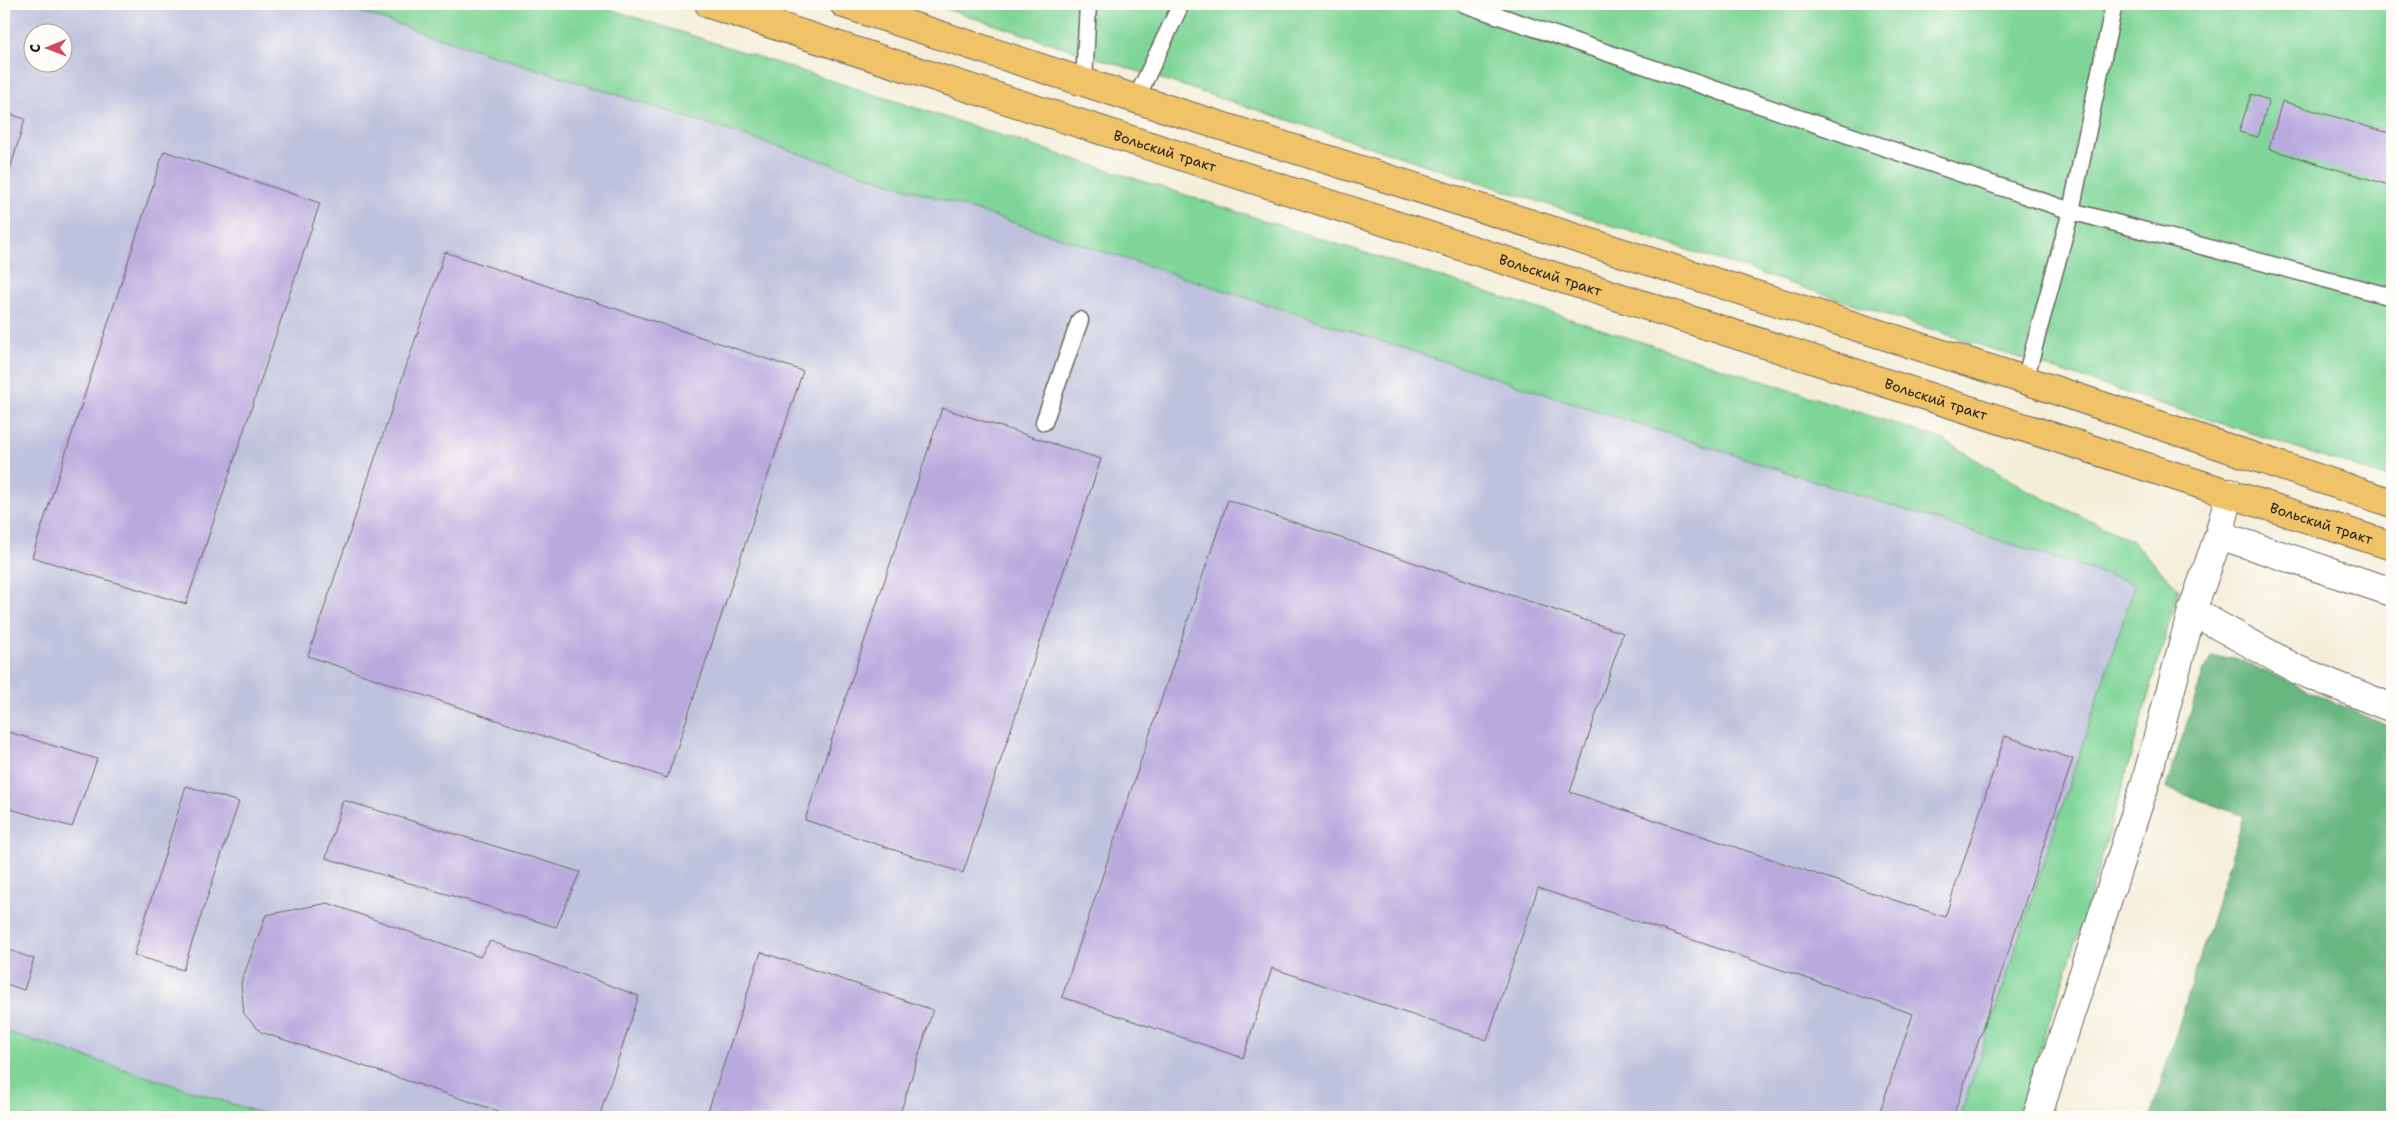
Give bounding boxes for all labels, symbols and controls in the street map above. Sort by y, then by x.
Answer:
north arrow [22,22,72,72]
text: С [26,44,44,53]
street label: Вольский тракт [1111,126,1219,176]
street label: Вольский тракт [1497,250,1605,300]
street label: Вольский тракт [1882,374,1990,424]
street label: Вольский тракт [2268,498,2376,548]

